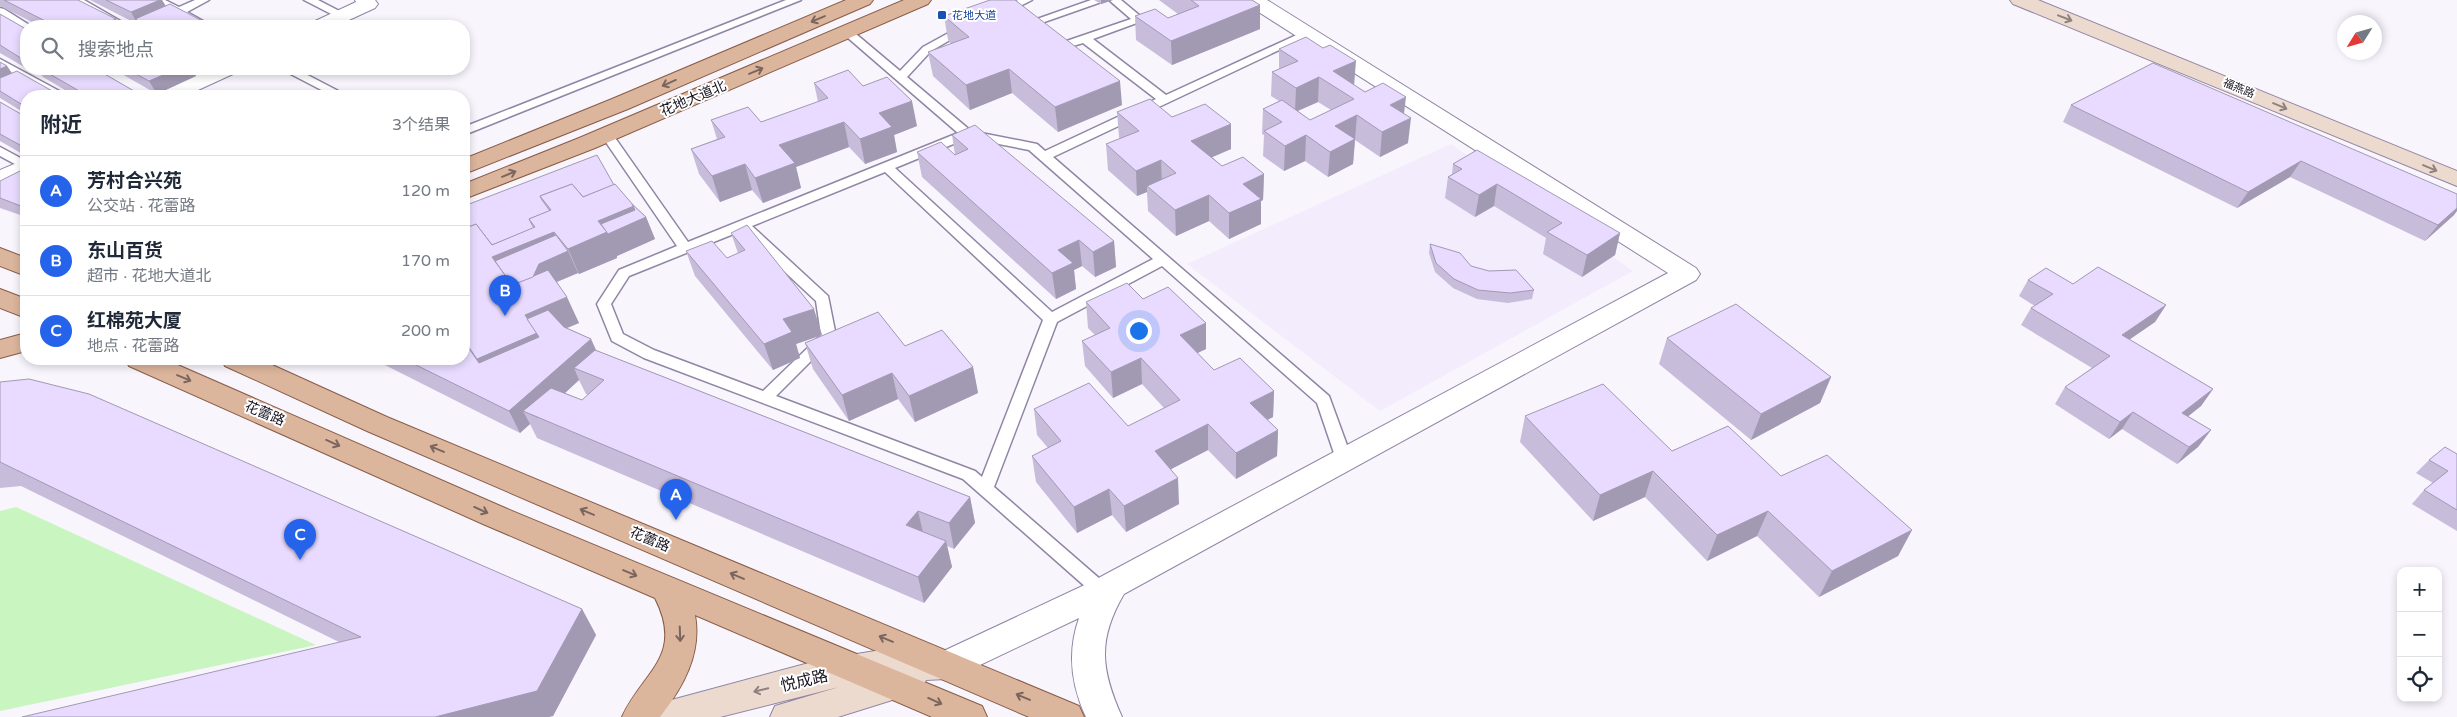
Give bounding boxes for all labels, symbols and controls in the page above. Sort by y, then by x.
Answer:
marker: 花地大道 [936,9,948,21]
place label: 花地大道 [952,9,996,22]
one-way arrow [811,14,826,24]
one-way arrow [2057,14,2072,23]
north arrow [2337,15,2382,60]
search box [20,20,470,75]
icon: search [38,34,66,62]
text: 搜索地点 [78,39,154,61]
one-way arrow [748,65,763,75]
street label: 福燕路 [2221,76,2257,101]
street label: 花地大道北 [658,77,729,120]
one-way arrow [662,79,677,89]
one-way arrow [2272,101,2287,111]
text: 附近 [40,113,82,138]
text: 3个结果 [392,115,450,135]
one-way arrow [2422,164,2437,173]
one-way arrow [501,169,516,179]
text: 芳村合兴苑 [87,170,182,192]
text: A [50,181,62,201]
text: 120 m [401,181,450,201]
text: 公交站 · 花蕾路 [87,196,195,216]
text: 东山百货 [87,240,163,262]
text: B [50,251,62,271]
text: 170 m [401,251,450,271]
text: 超市 · 花地大道北 [87,266,211,286]
pin: B [489,275,521,316]
text: 红棉苑大厦 [87,310,182,332]
your location [1126,318,1152,344]
text: C [50,321,62,341]
text: 200 m [401,321,450,341]
text: 地点 · 花蕾路 [87,336,179,356]
one-way arrow [176,374,191,384]
street label: 花蕾路 [242,397,287,429]
one-way arrow [325,439,340,448]
one-way arrow [430,444,445,454]
pin: A [660,479,692,520]
one-way arrow [473,505,488,515]
one-way arrow [580,507,595,517]
pin: C [284,519,316,560]
street label: 花蕾路 [627,523,672,555]
map controls [2397,567,2442,702]
button: + [2397,567,2442,612]
one-way arrow [622,569,638,578]
one-way arrow [729,570,744,579]
button: − [2397,612,2442,657]
one-way arrow [676,625,685,641]
one-way arrow [879,634,894,643]
button: locate [2397,657,2442,702]
street label: 悦成路 [779,666,830,696]
one-way arrow [754,686,770,695]
one-way arrow [1016,692,1031,702]
one-way arrow [927,697,942,707]

